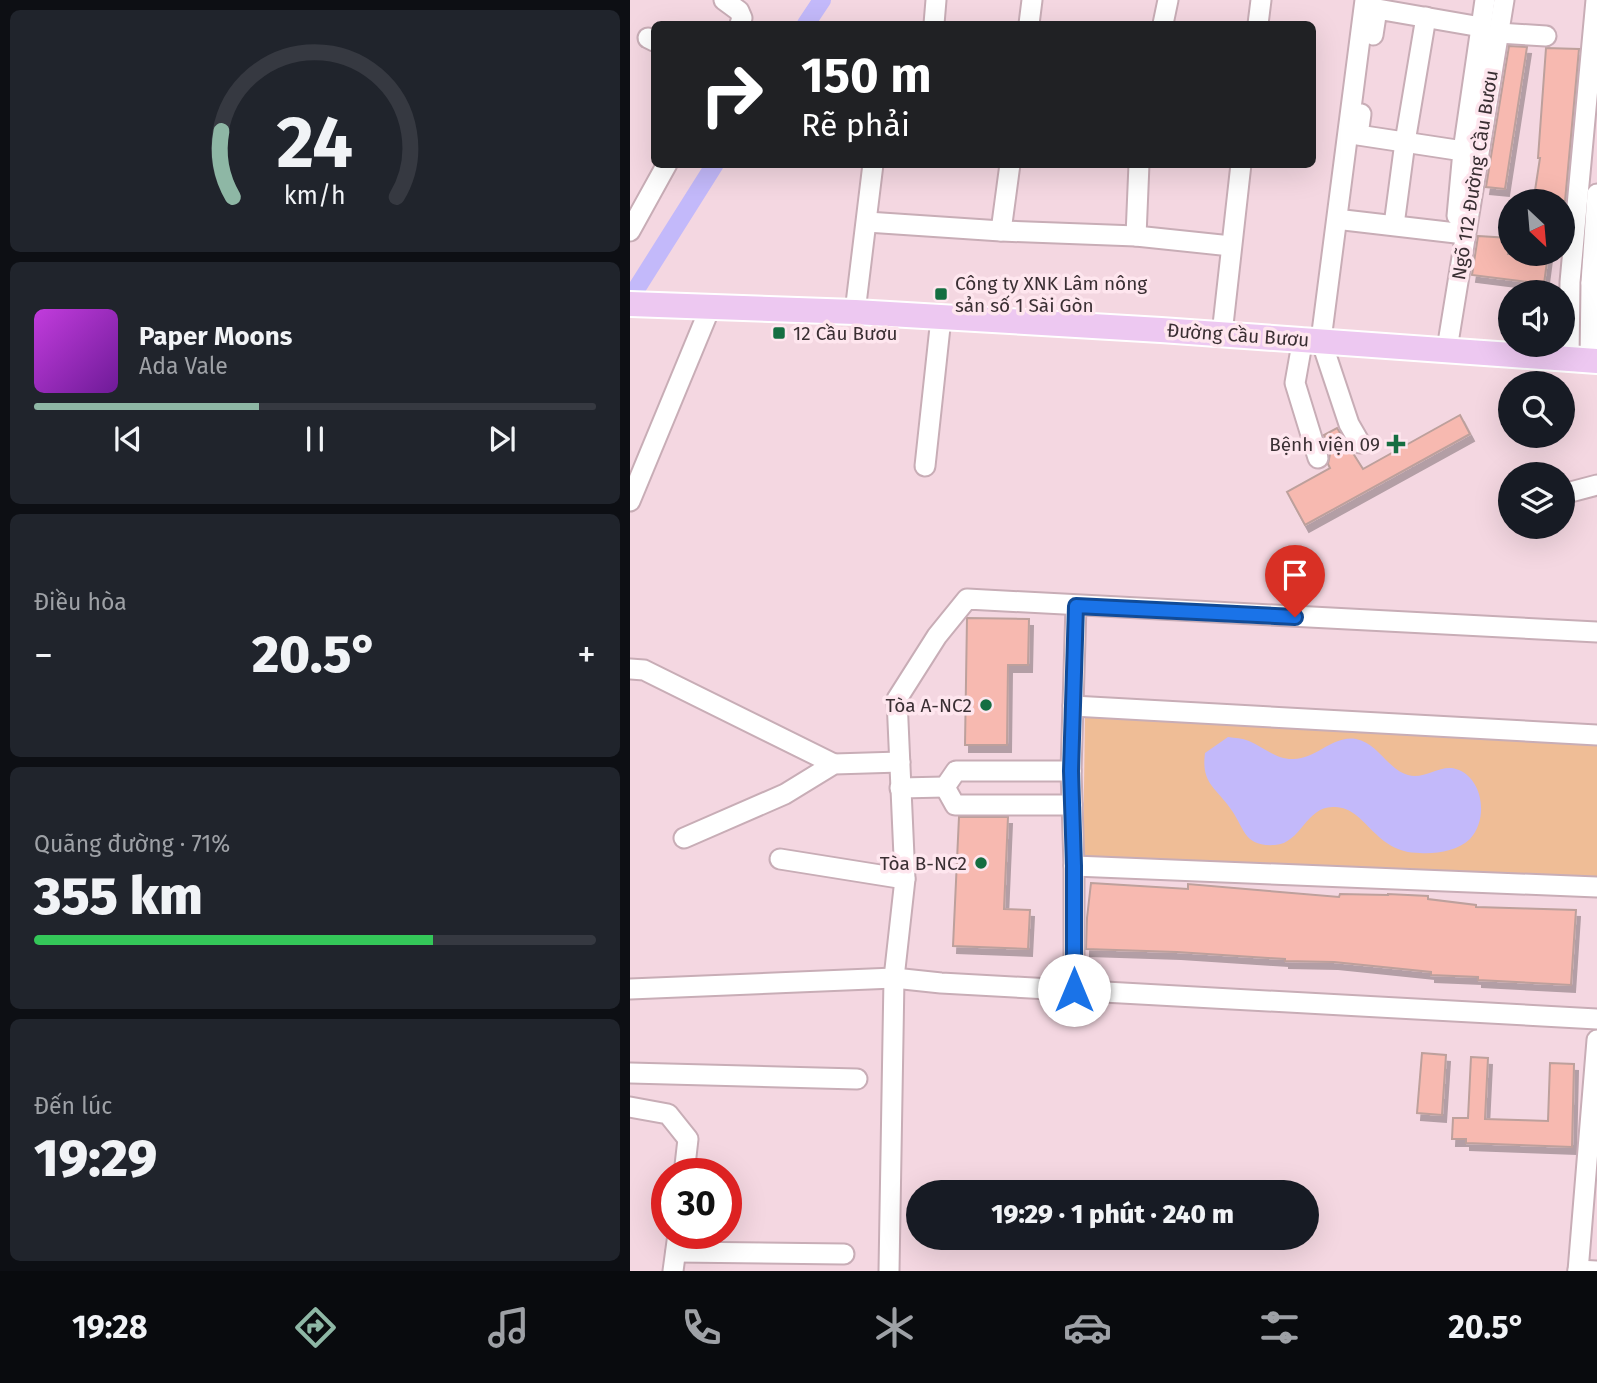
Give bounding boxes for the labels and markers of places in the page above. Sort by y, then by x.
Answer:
place label: Công ty XNK Lâm nông sản số 1 Sài Gòn [955,272,1147,317]
marker: Công ty XNK Lâm nông sản số 1 Sài Gòn [933,286,949,302]
place label: 12 Cầu Bươu [793,322,898,345]
marker: 12 Cầu Bươu [771,325,787,341]
place label: Bệnh viện 09 [1269,433,1380,456]
marker: Bệnh viện 09 [1386,434,1406,454]
pin [1265,545,1325,617]
place label: Tòa A-NC2 [886,694,972,717]
marker: Tòa A-NC2 [978,697,994,713]
place label: Tòa B-NC2 [880,852,967,875]
marker: Tòa B-NC2 [973,855,989,871]

